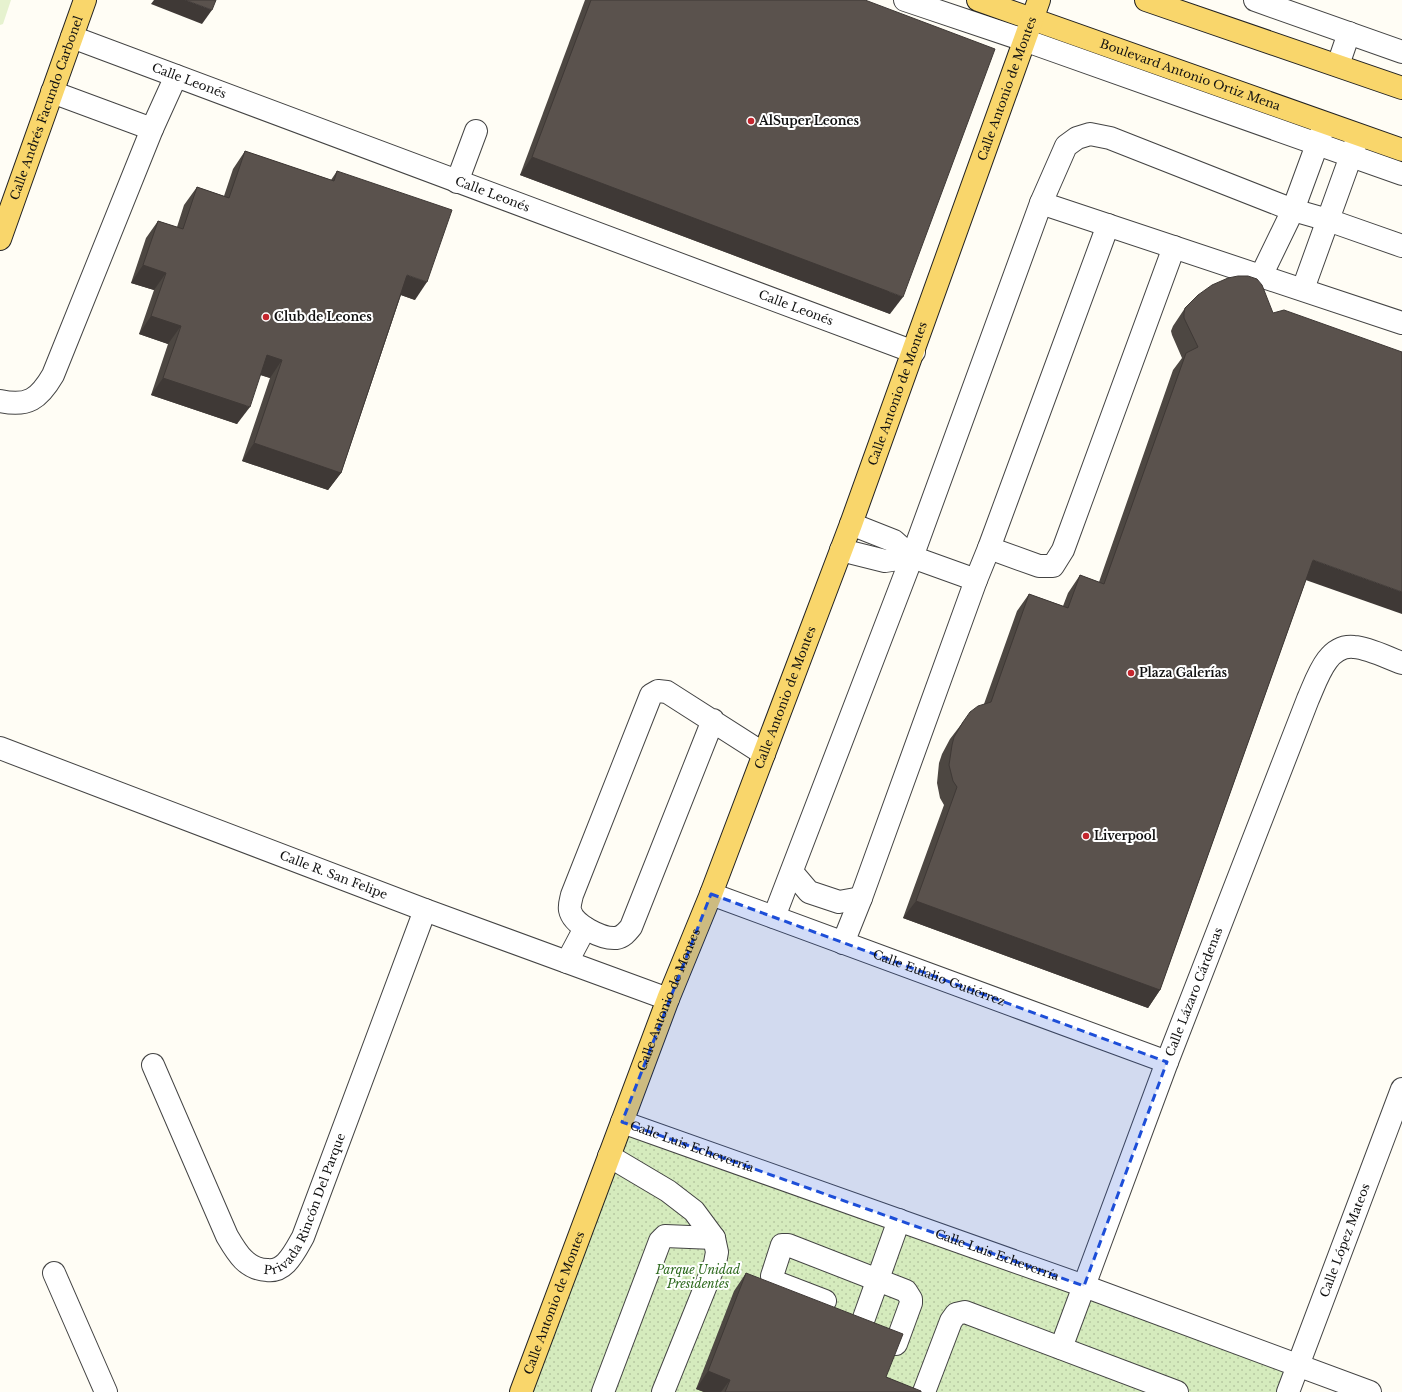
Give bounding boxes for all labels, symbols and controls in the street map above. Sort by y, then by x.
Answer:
street label: Calle Andrés Facundo Carbonel [6,14,86,202]
street label: Calle Antonio de Montes [974,15,1039,163]
street label: Boulevard Antonio Ortiz Mena [1098,36,1283,114]
street label: Calle Leonés [150,60,229,101]
place label: AlSuper Leones [758,113,859,128]
marker: AlSuper Leones [746,116,756,126]
street label: Calle Leonés [453,173,532,215]
street label: Calle Leonés [757,287,836,328]
place label: Club de Leones [274,309,372,324]
marker: Club de Leones [261,312,271,322]
street label: Calle Antonio de Montes [865,320,930,468]
street label: Calle Antonio de Montes [751,624,819,771]
place label: Plaza Galerías [1139,665,1228,680]
marker: Plaza Galerías [1126,668,1136,678]
place label: Liverpool [1094,828,1157,843]
marker: Liverpool [1081,831,1091,841]
street label: Calle R. San Felipe [278,847,390,902]
street label: Calle Lázaro Cárdenas [1162,925,1226,1059]
street label: Calle Antonio de Montes [634,926,703,1073]
street label: Calle Eulalio Gutiérrez [871,946,1008,1009]
street label: Calle Luis Echeverría [628,1117,756,1175]
street label: Privada Rincón Del Parque [263,1131,348,1277]
street label: Calle López Mateos [1316,1181,1373,1299]
street label: Calle Luis Echeverría [933,1226,1062,1284]
street label: Calle Antonio de Montes [520,1229,587,1377]
park label: Parque Unidad Presidentes [655,1262,741,1291]

